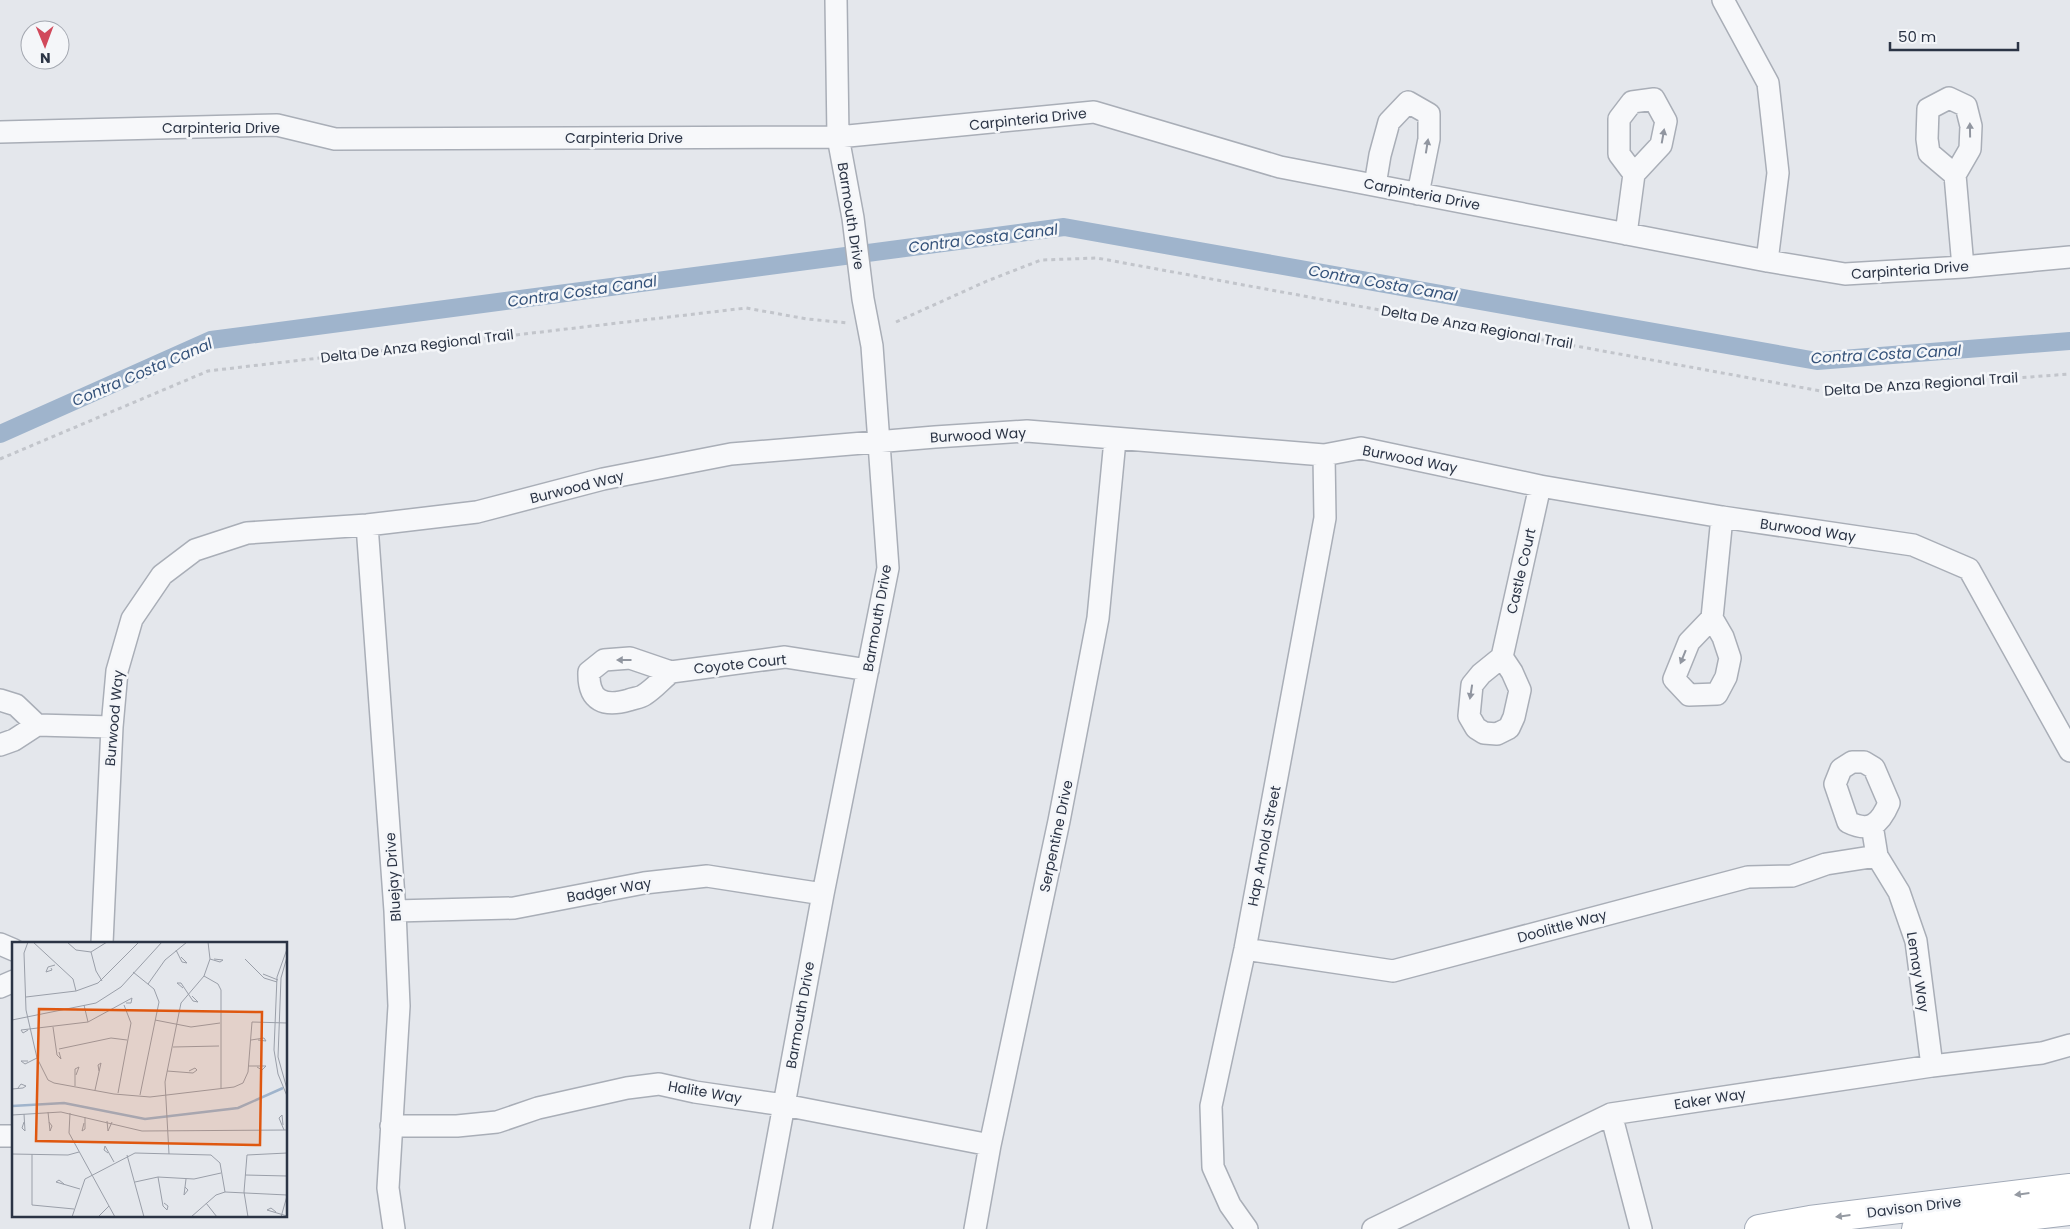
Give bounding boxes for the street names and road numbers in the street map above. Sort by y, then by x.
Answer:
street label: Carpinteria Drive [968,103,1088,135]
street label: Carpinteria Drive [162,118,280,138]
street label: Carpinteria Drive [565,128,683,148]
street label: Barmouth Drive [833,161,869,271]
street label: Carpinteria Drive [1362,173,1482,215]
street label: Carpinteria Drive [1850,256,1970,284]
street label: Delta De Anza Regional Trail [1380,300,1574,354]
street label: Delta De Anza Regional Trail [319,324,515,368]
street label: Delta De Anza Regional Trail [1823,367,2019,401]
street label: Burwood Way [929,422,1027,448]
street label: Burwood Way [1361,440,1459,478]
street label: Burwood Way [528,466,626,508]
street label: Burwood Way [1759,513,1857,547]
street label: Castle Court [1501,526,1541,616]
street label: Barmouth Drive [858,563,896,673]
street label: Coyote Court [693,649,787,679]
street label: Burwood Way [100,669,128,767]
street label: Serpentine Drive [1034,778,1078,894]
street label: Hap Arnold Street [1242,784,1286,908]
street label: Bluejay Drive [380,831,406,922]
street label: Badger Way [565,873,653,907]
street label: Doolittle Way [1515,904,1609,948]
street label: Lemay Way [1902,930,1934,1014]
street label: Barmouth Drive [781,960,819,1070]
street label: Halite Way [667,1076,744,1108]
street label: Eaker Way [1673,1083,1747,1115]
street label: Davison Drive [1866,1191,1963,1223]

